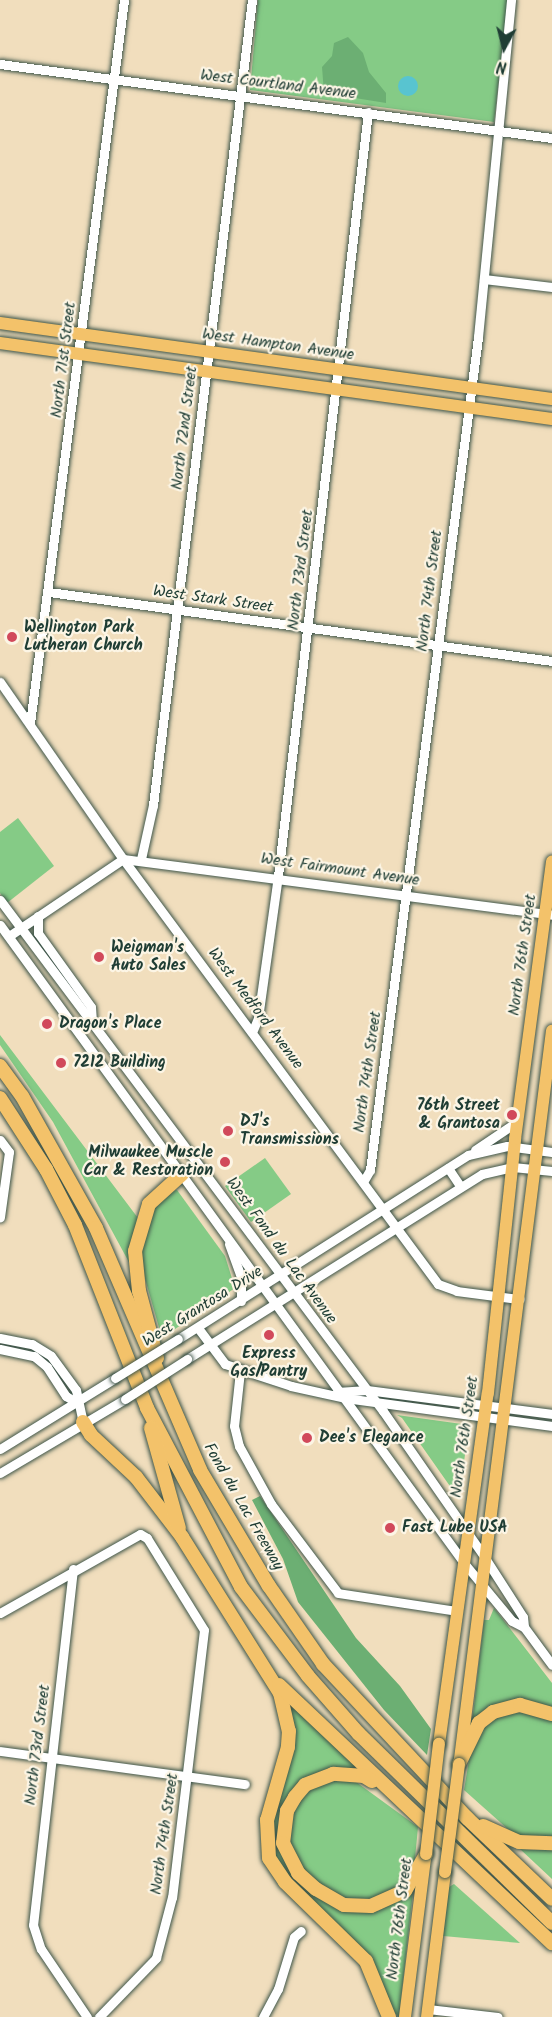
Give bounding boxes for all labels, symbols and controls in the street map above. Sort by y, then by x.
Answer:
north arrow [474,18,534,78]
text: N [495,53,508,79]
street label: West Courtland Avenue [199,66,357,104]
street label: North 71st Street [47,301,81,419]
street label: West Hampton Avenue [201,325,355,365]
street label: North 72nd Street [168,365,202,491]
street label: North 73rd Street [284,509,318,631]
street label: North 74th Street [413,529,447,653]
street label: West Stark Street [152,582,274,618]
place label: Wellington Park Lutheran Church [24,618,143,656]
marker: Wellington Park Lutheran Church [5,630,19,644]
street label: West Fairmount Avenue [259,849,421,891]
street label: North 76th Street [505,893,541,1017]
place label: Weigman's Auto Sales [111,938,186,976]
street label: West Medford Avenue [203,945,307,1073]
marker: Weigman's Auto Sales [92,950,106,964]
street label: North 74th Street [350,1010,386,1134]
place label: Dragon's Place [59,1014,161,1034]
marker: Dragon's Place [40,1017,54,1031]
place label: 7212 Building [73,1053,166,1073]
marker: 7212 Building [54,1056,68,1070]
place label: 76th Street & Grantosa [417,1096,500,1134]
marker: 76th Street & Grantosa [505,1108,519,1122]
place label: DJ's Transmissions [240,1112,339,1150]
marker: DJ's Transmissions [221,1124,235,1138]
place label: Milwaukee Muscle Car & Restoration [83,1143,213,1181]
marker: Milwaukee Muscle Car & Restoration [218,1155,232,1169]
street label: West Fond du Lac Avenue [221,1174,341,1328]
street label: West Grantosa Drive [139,1262,267,1352]
marker: Express Gas/Pantry [262,1328,276,1342]
place label: Express Gas/Pantry [231,1344,307,1382]
street label: North 76th Street [447,1375,483,1499]
place label: Dee's Elegance [319,1428,424,1448]
marker: Dee's Elegance [300,1431,314,1445]
street label: Fond du Lac Freeway [199,1440,287,1574]
place label: Fast Lube USA [402,1518,508,1538]
marker: Fast Lube USA [383,1521,397,1535]
street label: North 73rd Street [21,1684,55,1806]
street label: North 74th Street [147,1772,183,1896]
street label: North 76th Street [383,1857,417,1981]

